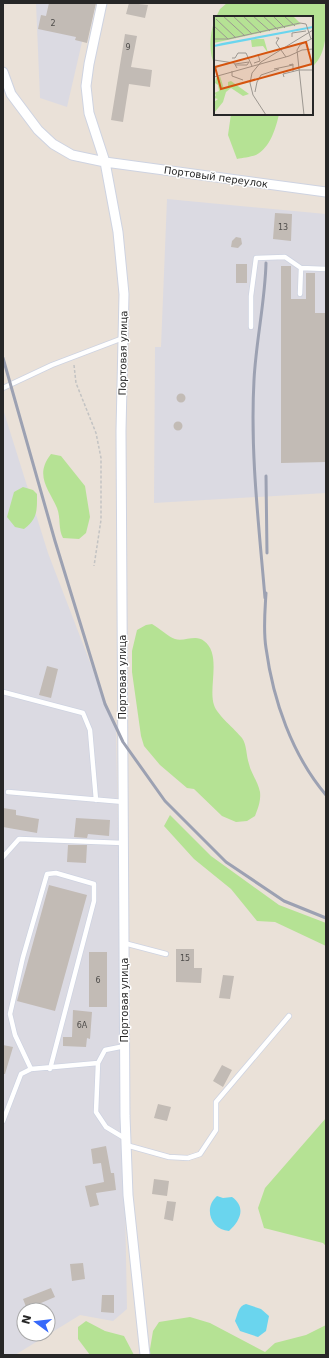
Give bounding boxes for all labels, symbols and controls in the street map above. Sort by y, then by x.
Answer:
inset map [214,16,313,115]
house number: 2 [50,19,56,28]
house number: 9 [125,43,131,52]
street label: Портовый переулок [163,164,269,190]
house number: 13 [278,223,288,232]
street label: Портовая улица [117,310,129,396]
street label: Портовая улица [117,635,128,719]
house number: 15 [180,954,190,963]
street label: Портовая улица [119,958,130,1042]
house number: 6 [95,976,101,985]
house number: 6А [77,1021,88,1030]
north arrow [16,1302,56,1342]
text: N [19,1313,34,1326]

